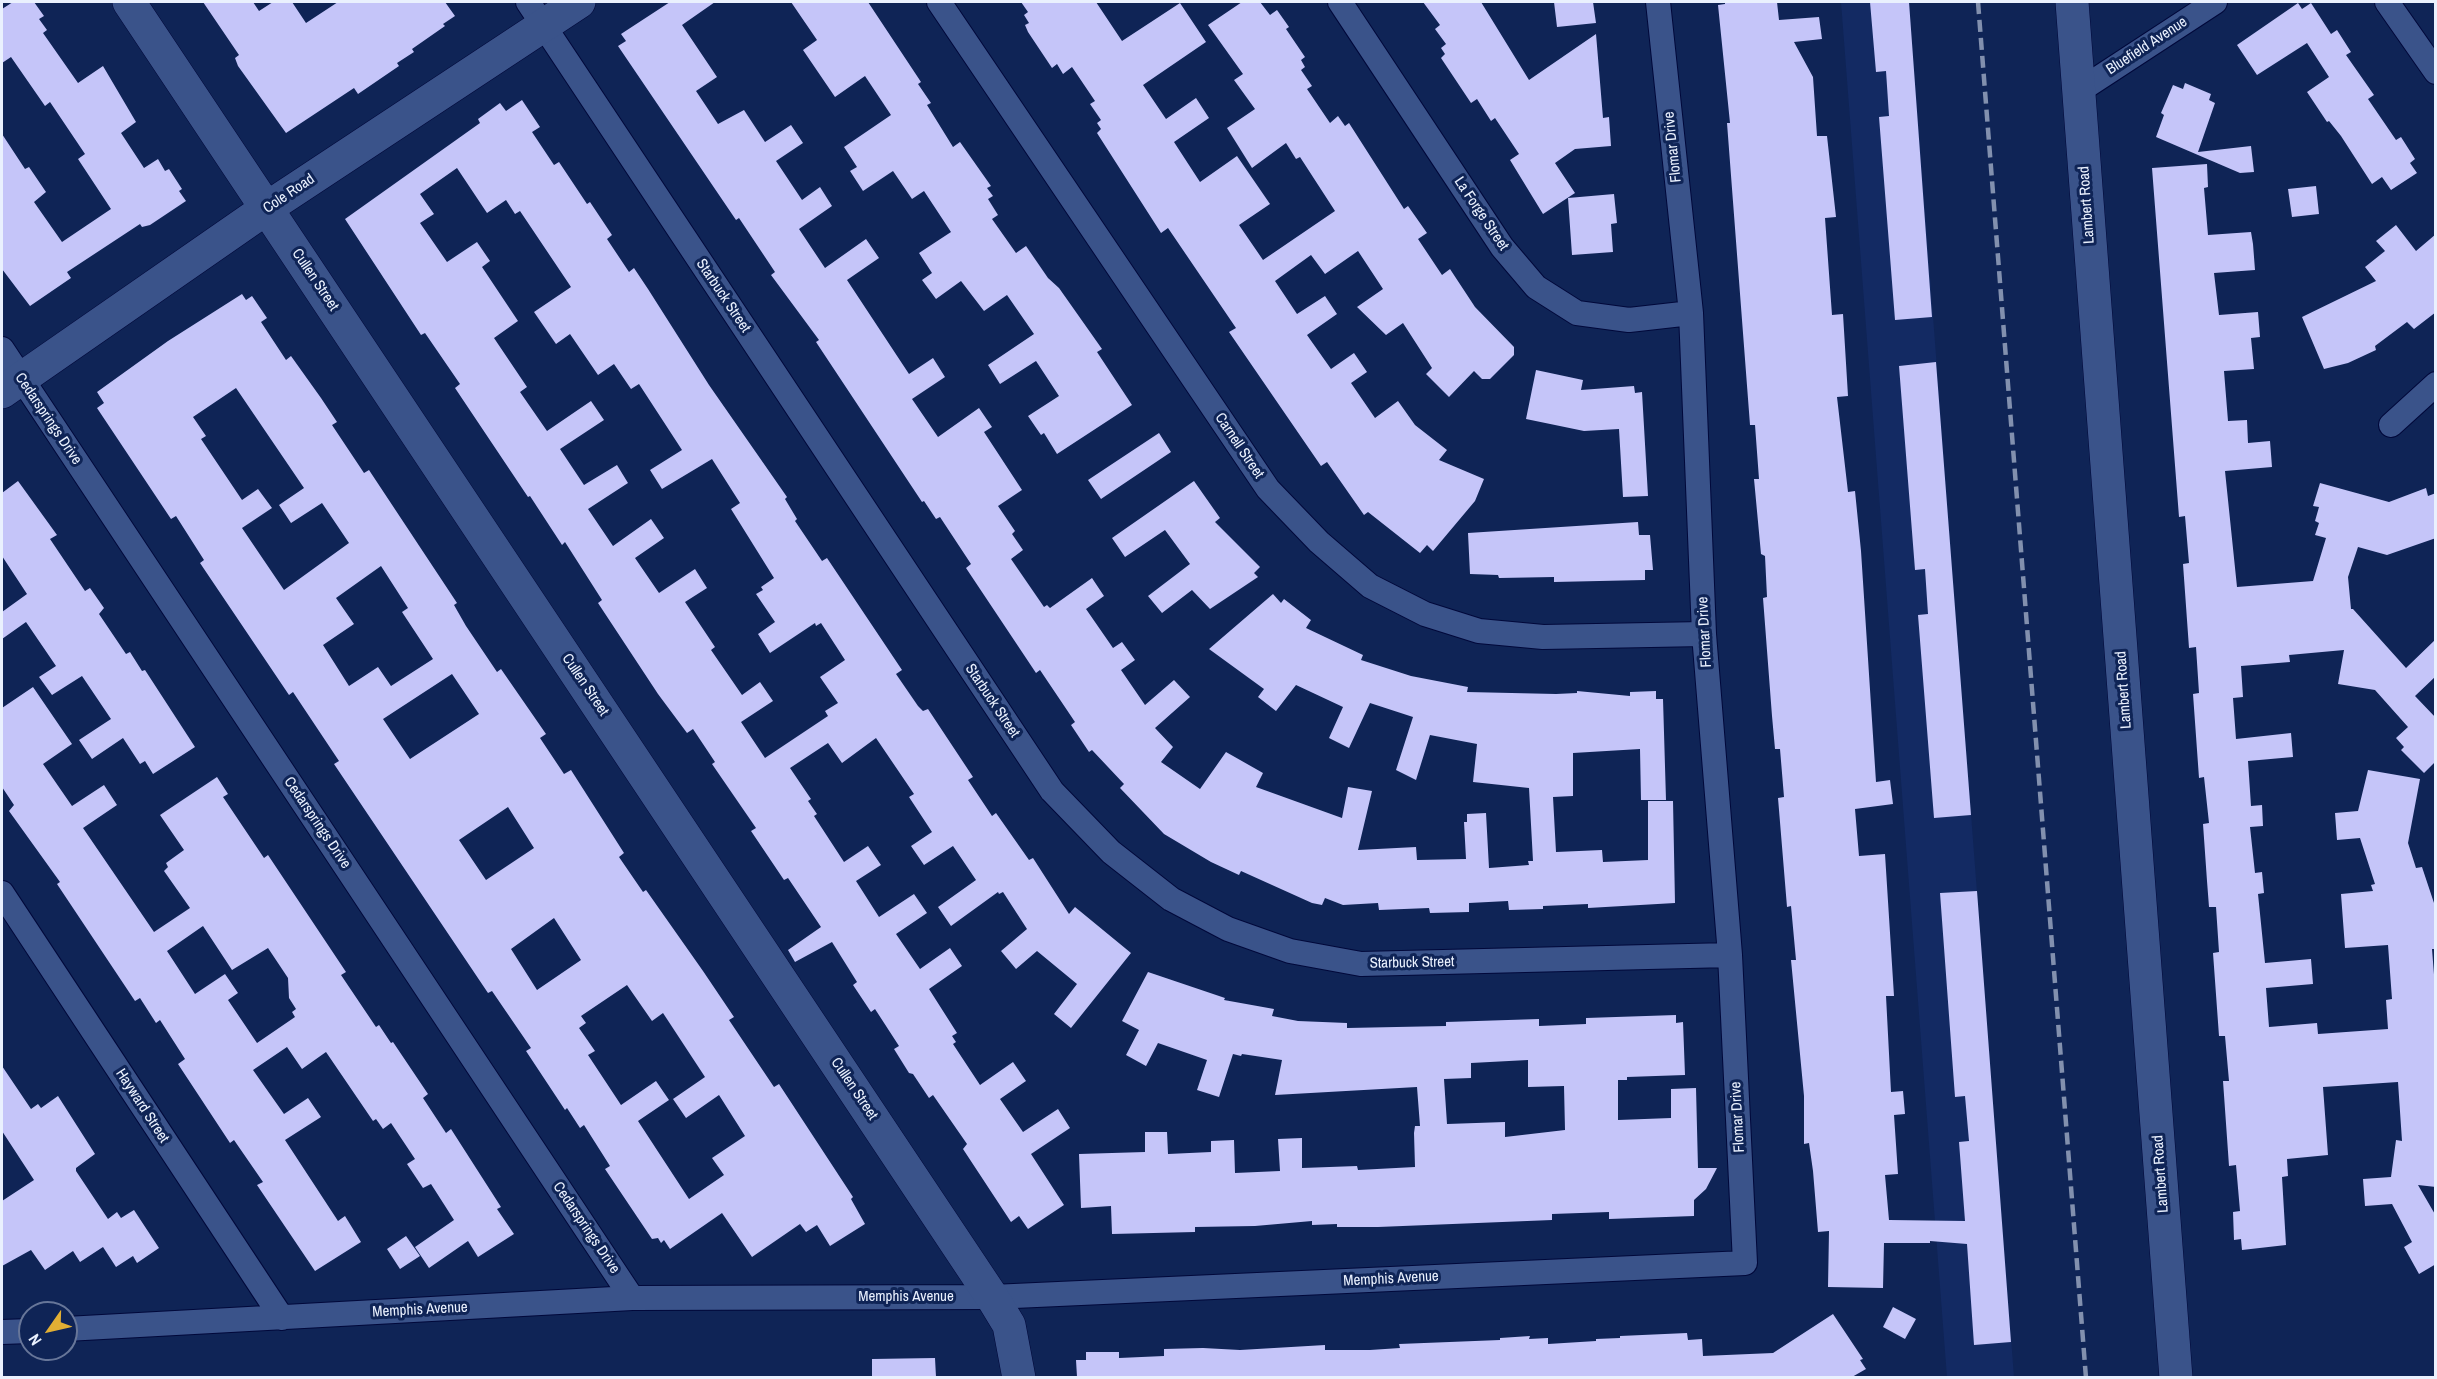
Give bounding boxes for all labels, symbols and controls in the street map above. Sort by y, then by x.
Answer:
street label: Bluefield Avenue [2103,13,2191,79]
street label: Flomar Drive [1660,111,1686,183]
street label: Lambert Road [2075,165,2099,245]
street label: Cole Road [260,170,318,218]
street label: La Forge Street [1450,174,1512,254]
street label: Cullen Street [288,245,342,315]
street label: Starbuck Street [692,256,754,336]
street label: Cedarsprings Drive [11,370,85,468]
street label: Carnell Street [1211,410,1267,482]
street label: Flomar Drive [1694,596,1716,668]
street label: Cullen Street [558,650,612,720]
street label: Lambert Road [2112,650,2136,730]
street label: Starbuck Street [961,661,1023,741]
street label: Cedarsprings Drive [280,774,354,872]
street label: Starbuck Street [1369,953,1455,973]
street label: Cullen Street [827,1054,881,1124]
street label: Hayward Street [111,1066,173,1146]
street label: Flomar Drive [1727,1081,1749,1153]
street label: Lambert Road [2149,1134,2173,1214]
street label: Cedarsprings Drive [549,1179,623,1277]
street label: Memphis Avenue [1343,1268,1439,1290]
street label: Memphis Avenue [858,1288,954,1306]
street label: Memphis Avenue [372,1299,468,1321]
north arrow [18,1301,78,1361]
text: N [23,1330,47,1350]

